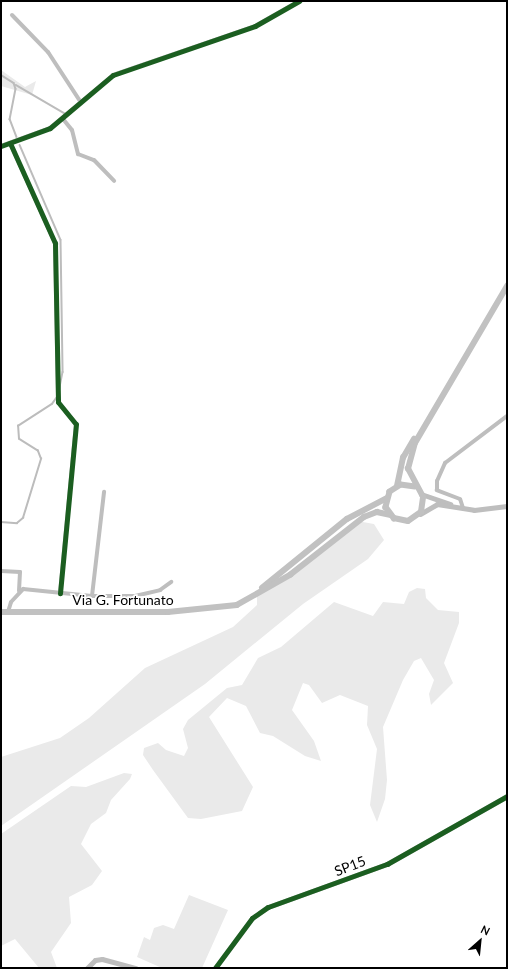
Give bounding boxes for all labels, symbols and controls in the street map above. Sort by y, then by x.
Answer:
street label: Via G. Fortunato [72,592,174,608]
street label: SP15 [332,852,368,880]
north arrow [460,921,500,961]
text: N [479,922,492,938]

